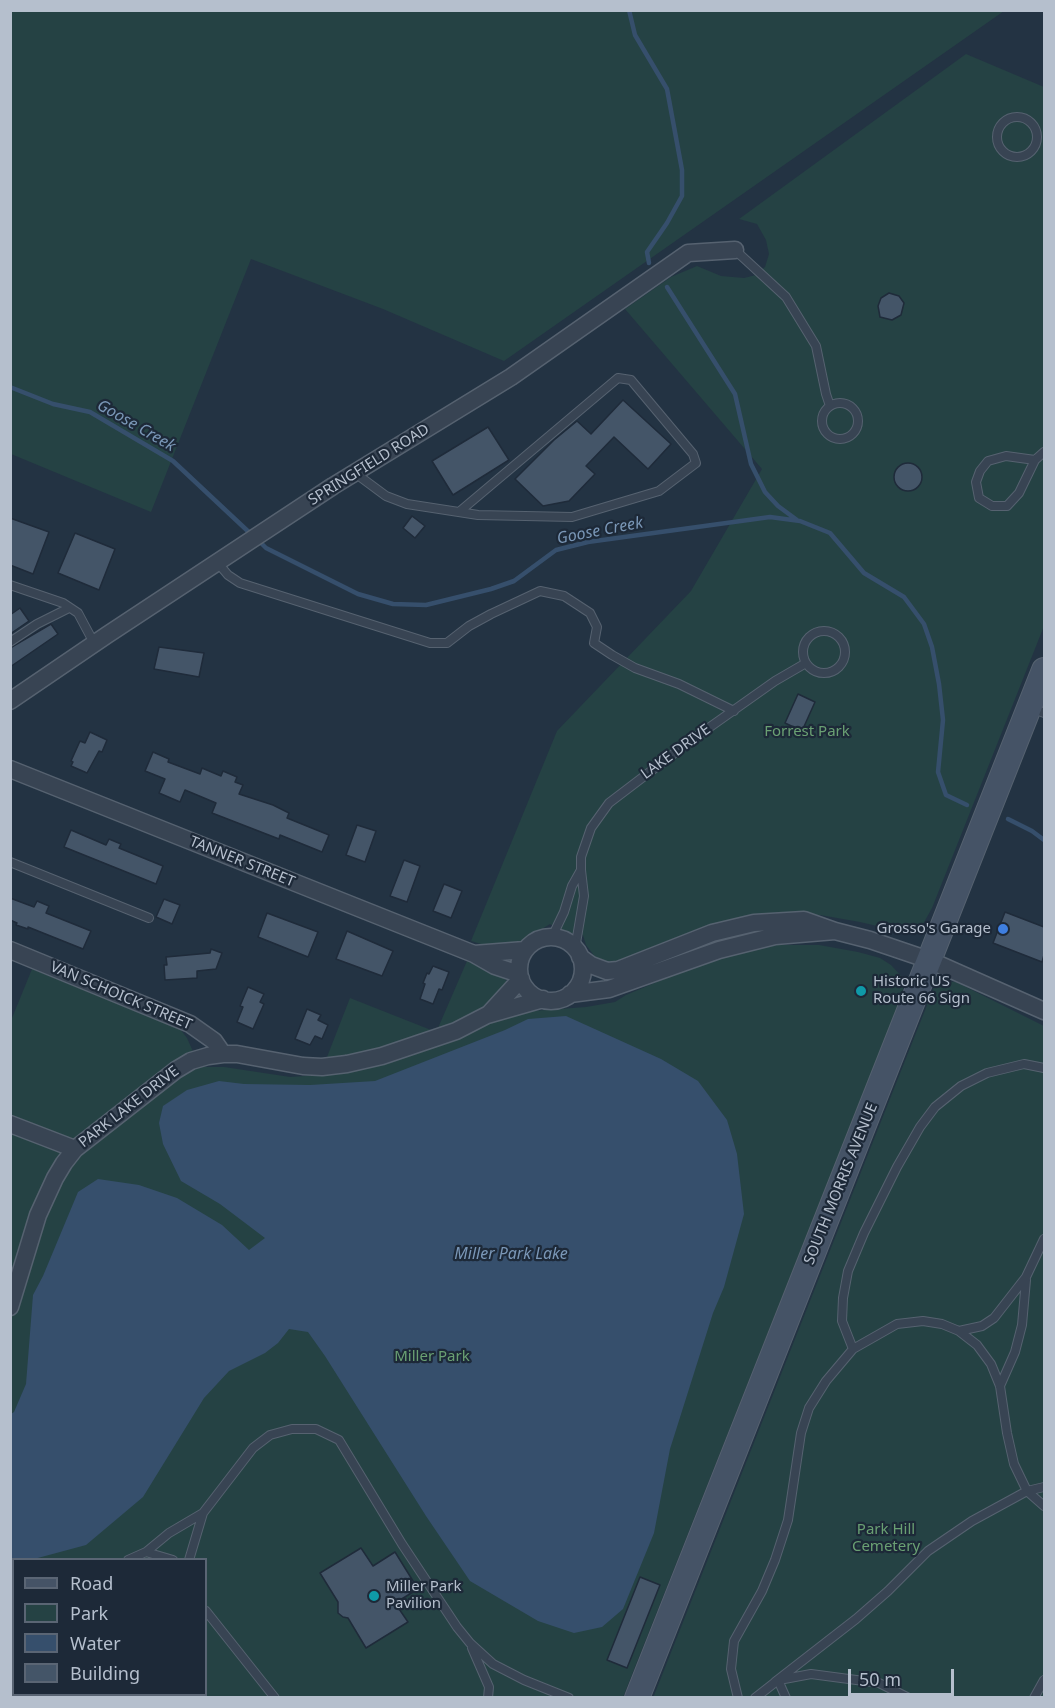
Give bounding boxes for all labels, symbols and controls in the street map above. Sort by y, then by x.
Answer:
water label: Goose Creek [93,396,179,456]
street label: SPRINGFIELD ROAD [305,420,433,510]
water label: Goose Creek [555,513,645,549]
street label: LAKE DRIVE [638,721,714,783]
park label: Forrest Park [764,723,850,741]
street label: TANNER STREET [187,833,297,891]
place label: Grosso's Garage [876,920,991,938]
marker: Grosso's Garage [996,922,1010,936]
street label: VAN SCHOICK STREET [47,958,195,1034]
place label: Historic US Route 66 Sign [873,973,970,1008]
marker: Historic US Route 66 Sign [854,984,868,998]
street label: PARK LAKE DRIVE [75,1062,183,1152]
street label: SOUTH MORRIS AVENUE [800,1101,882,1267]
water label: Miller Park Lake [454,1244,568,1264]
park label: Miller Park [394,1348,470,1366]
park label: Park Hill Cemetery [852,1521,920,1556]
legend [12,1558,207,1696]
text: Road [70,1571,113,1595]
place label: Miller Park Pavilion [386,1578,461,1613]
marker: Miller Park Pavilion [367,1589,381,1603]
text: Park [70,1601,108,1625]
text: Water [70,1631,121,1655]
scale bar [851,1657,958,1695]
text: Building [70,1661,140,1685]
text: 50 m [859,1667,901,1691]

